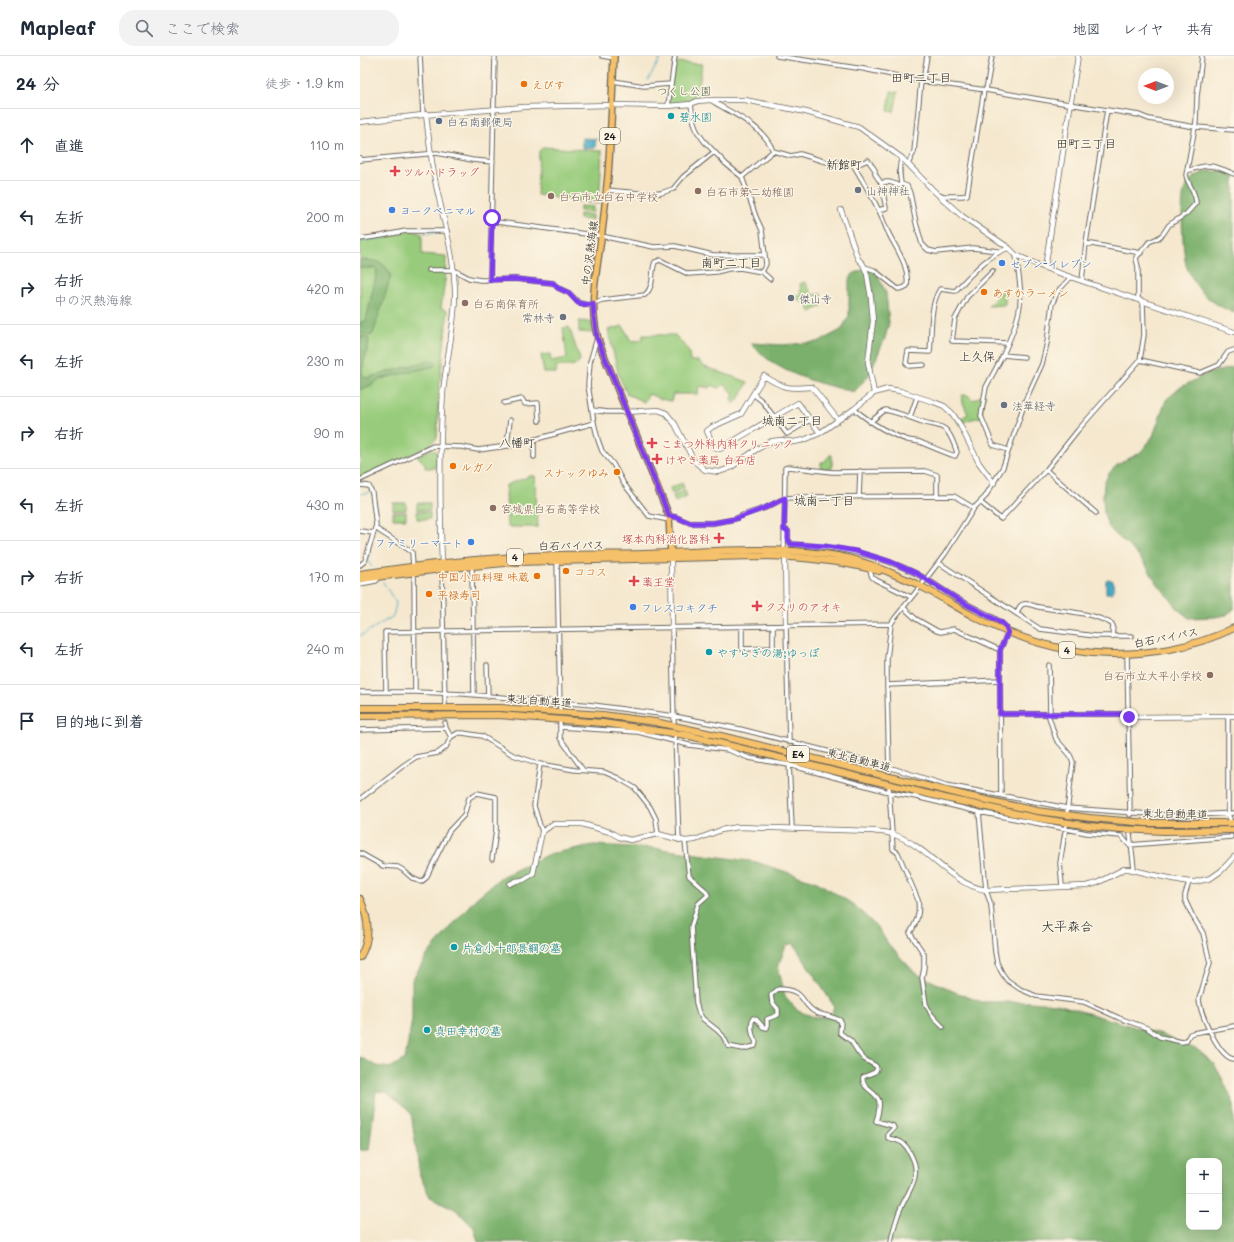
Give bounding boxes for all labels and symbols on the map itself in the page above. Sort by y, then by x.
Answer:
north arrow [1138,68,1174,104]
district label: 田町二丁目 [891,69,951,85]
place label: えびす [532,77,565,92]
marker: えびす [519,79,529,89]
park label: つくし公園 [657,83,712,98]
place label: 碧水園 [679,109,712,124]
marker: 碧水園 [666,111,676,121]
place label: 白石南郵便局 [447,114,513,129]
marker: 白石南郵便局 [434,116,444,126]
road number: 24 [600,128,620,144]
district label: 田町三丁目 [1056,135,1116,151]
district label: 新館町 [826,156,862,172]
place label: ツルハドラッグ [403,164,480,179]
marker: ツルハドラッグ [390,166,400,176]
place label: 山神神社 [866,183,910,198]
place label: 白石市第二幼稚園 [706,184,794,199]
marker: 山神神社 [853,185,863,195]
marker: 白石市第二幼稚園 [693,186,703,196]
place label: 白石市立白石中学校 [559,189,658,204]
marker: 白石市立白石中学校 [546,191,556,201]
place label: ヨークベニマル [400,203,476,218]
marker: ヨークベニマル [387,205,397,215]
route start [483,209,501,227]
street label: 中の沢熱海線 [578,219,600,287]
district label: 南町二丁目 [701,254,761,270]
place label: セブン-イレブン [1010,256,1092,271]
marker: セブン-イレブン [997,258,1007,268]
place label: あすかラーメン [992,285,1069,300]
marker: あすかラーメン [979,287,989,297]
place label: 傑山寺 [799,291,832,306]
marker: 傑山寺 [786,293,796,303]
place label: 白石南保育所 [473,296,539,311]
marker: 白石南保育所 [460,298,470,308]
place label: 常林寺 [522,310,555,325]
marker: 常林寺 [558,312,568,322]
district label: 上久保 [959,348,995,364]
place label: 法華経寺 [1012,398,1056,413]
marker: 法華経寺 [999,400,1009,410]
district label: 城南二丁目 [762,412,822,428]
district label: 八幡町 [499,434,535,450]
place label: こまつ外科内科クリニック [661,436,793,451]
marker: こまつ外科内科クリニック [646,437,658,449]
place label: けやき薬局 白石店 [665,452,757,467]
marker: けやき薬局 白石店 [652,454,662,464]
place label: ルガノ [461,459,494,474]
marker: ルガノ [448,461,458,471]
place label: スナックゆみ [543,465,609,480]
marker: スナックゆみ [612,467,622,477]
district label: 城南一丁目 [794,492,854,508]
place label: 宮城県白石高等学校 [501,501,600,516]
marker: 宮城県白石高等学校 [488,503,498,513]
place label: 塚本内科消化器科 [622,531,710,546]
marker: 塚本内科消化器科 [713,532,725,544]
place label: ファミリーマート [375,535,463,550]
marker: ファミリーマート [466,537,476,547]
street label: 白石バイパス [538,537,604,553]
road number: 4 [507,549,523,565]
place label: ココス [574,564,607,579]
marker: ココス [561,566,571,576]
place label: 中国小皿料理 味蔵 [437,569,529,584]
marker: 中国小皿料理 味蔵 [532,571,542,581]
place label: 薬王堂 [642,574,675,589]
marker: 薬王堂 [629,576,639,586]
place label: 平禄寿司 [437,587,481,602]
marker: 平禄寿司 [424,589,434,599]
place label: クスリのアオキ [765,599,842,614]
place label: フレスコキクチ [641,600,718,615]
marker: クスリのアオキ [752,601,762,611]
marker: フレスコキクチ [628,602,638,612]
street label: 白石バイパス [1132,623,1200,651]
road number: 4 [1059,642,1075,658]
place label: やすらぎの湯;ゆっぽ [717,645,820,660]
marker: やすらぎの湯;ゆっぽ [704,647,714,657]
place label: 白石市立大平小学校 [1103,668,1202,683]
marker: 白石市立大平小学校 [1205,670,1215,680]
street label: 東北自動車道 [506,690,572,710]
route end [1120,708,1138,726]
street label: 東北自動車道 [825,744,893,774]
road number: E4 [787,746,809,762]
street label: 東北自動車道 [1142,805,1208,821]
district label: 大平森合 [1041,917,1093,934]
place label: 片倉小十郎景綱の墓 [462,940,561,955]
marker: 片倉小十郎景綱の墓 [449,942,459,952]
place label: 真田幸村の墓 [435,1023,501,1038]
marker: 真田幸村の墓 [422,1025,432,1035]

